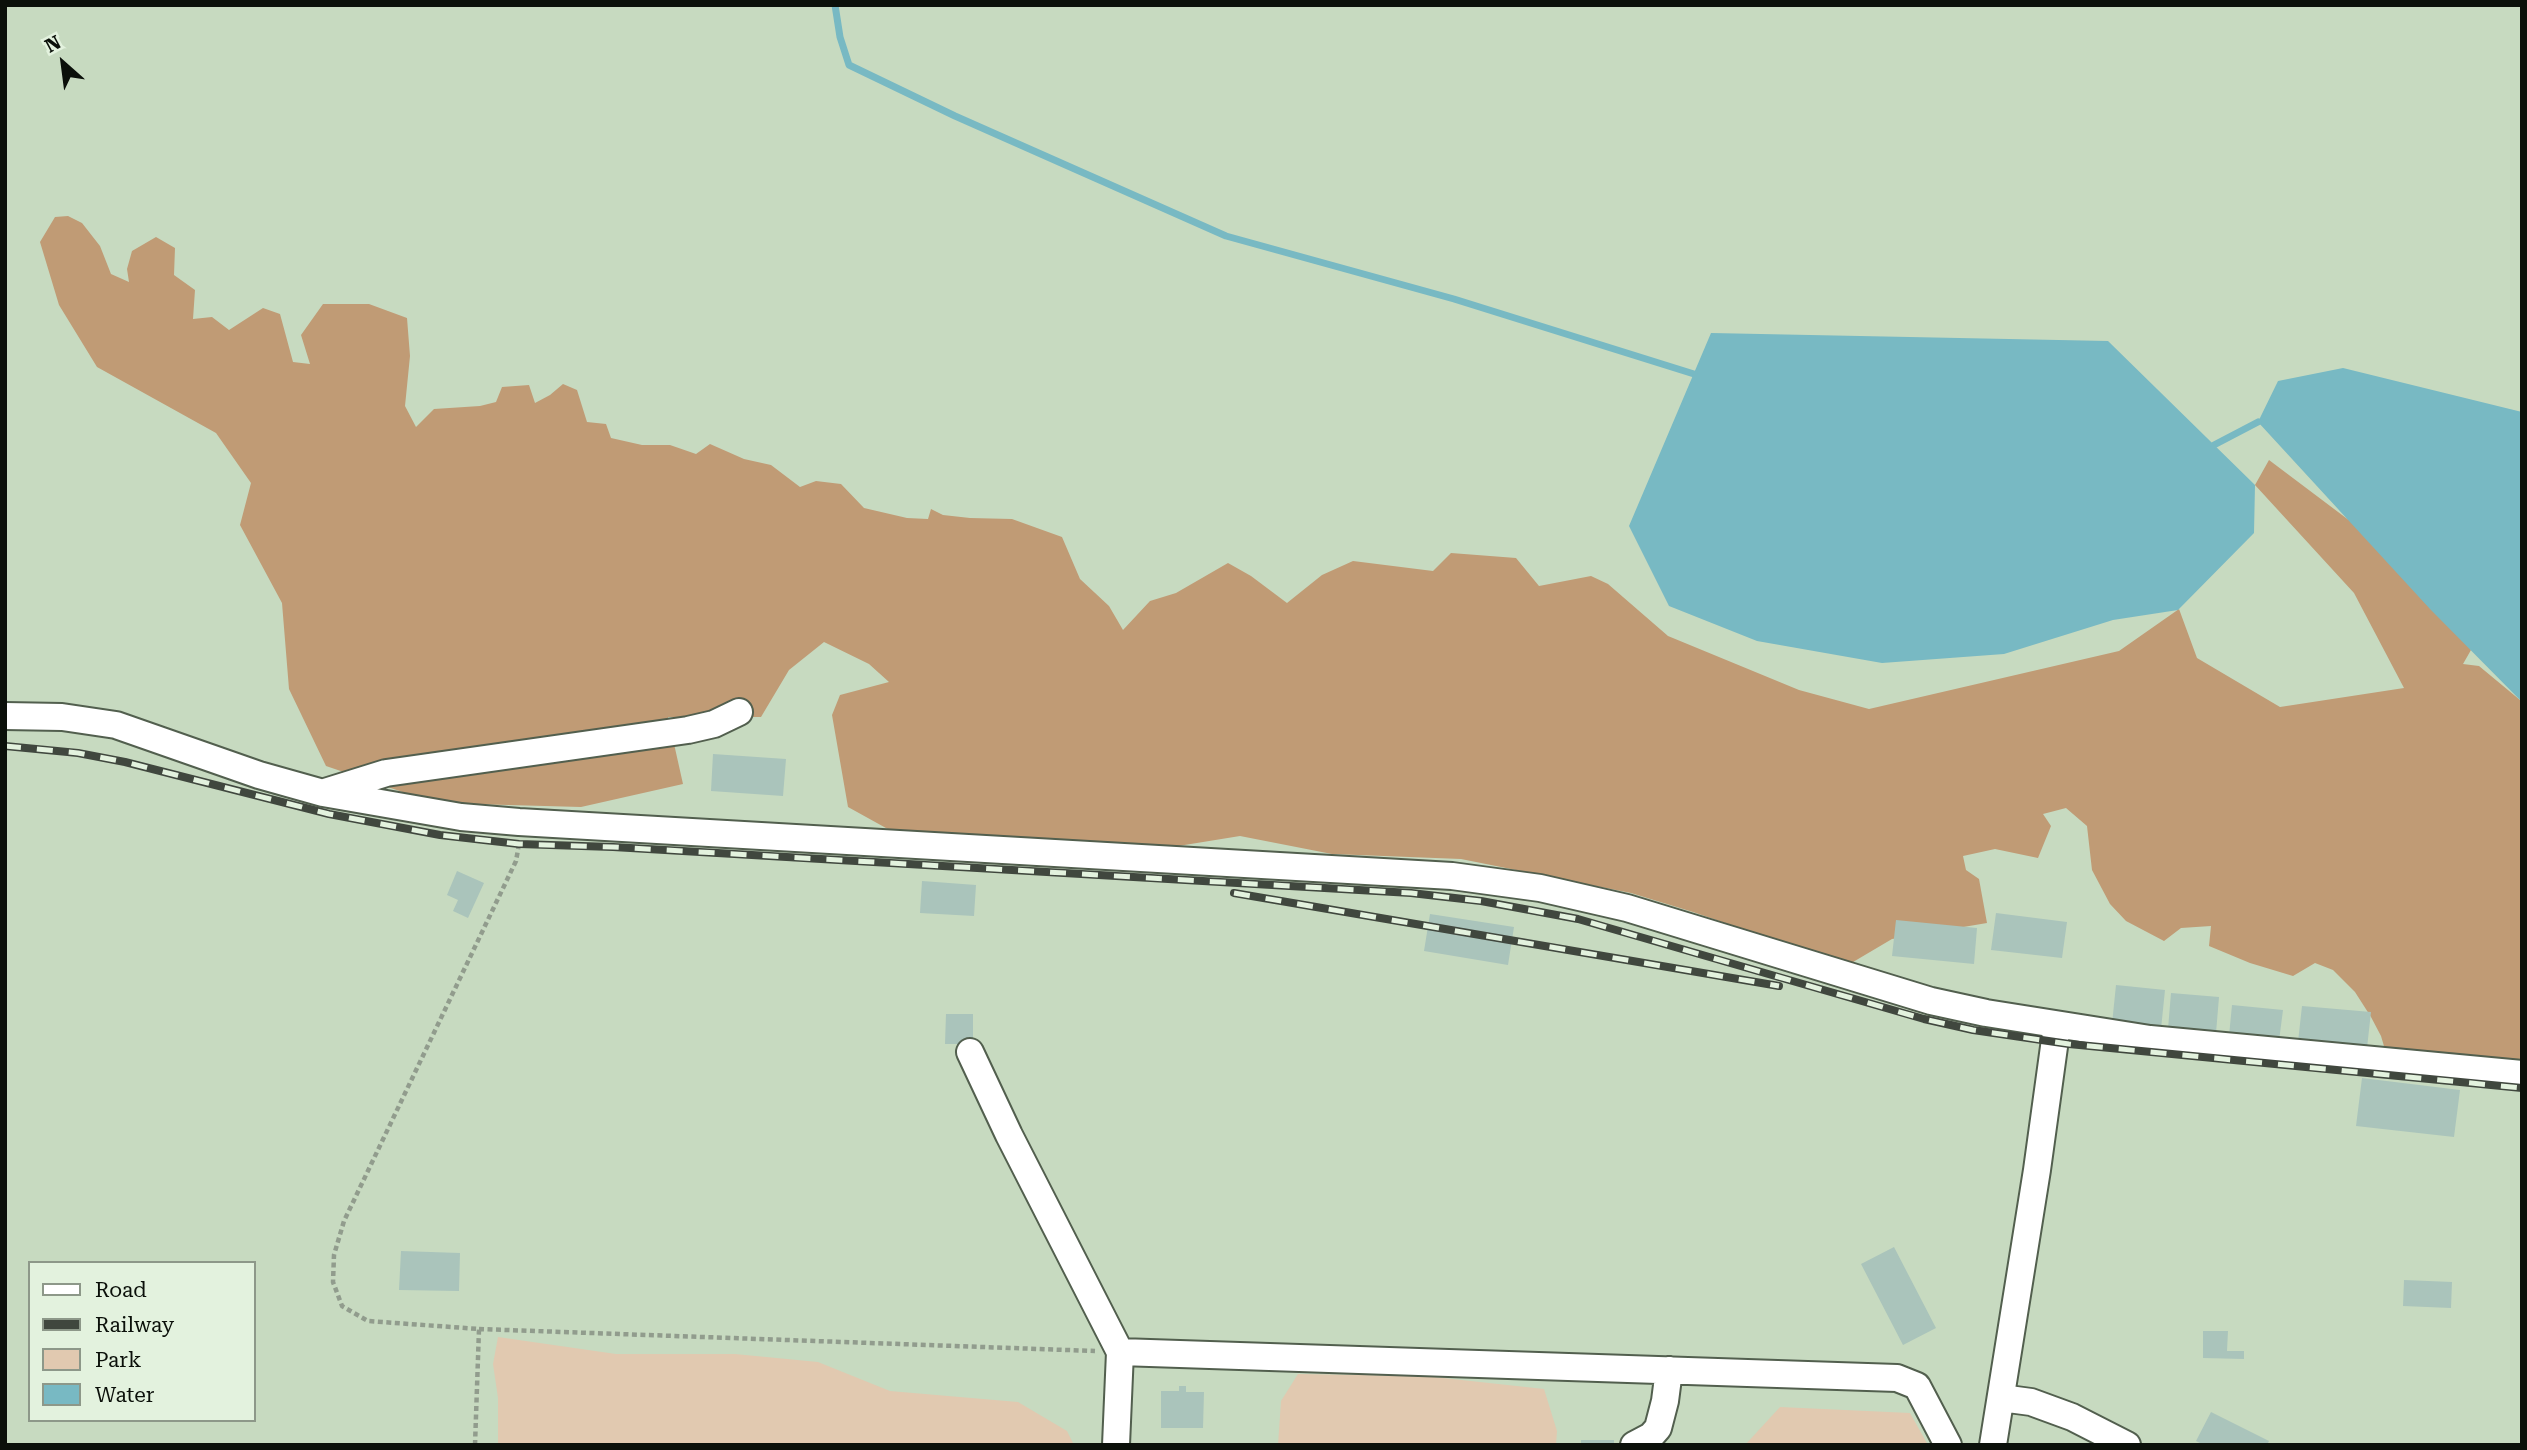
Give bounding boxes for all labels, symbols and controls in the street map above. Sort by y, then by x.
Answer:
north arrow [28,28,98,98]
text: N [41,30,65,58]
legend [28,1261,256,1422]
text: Road [95,1278,147,1302]
text: Railway [95,1313,174,1337]
text: Park [95,1348,141,1372]
text: Water [95,1383,154,1407]

